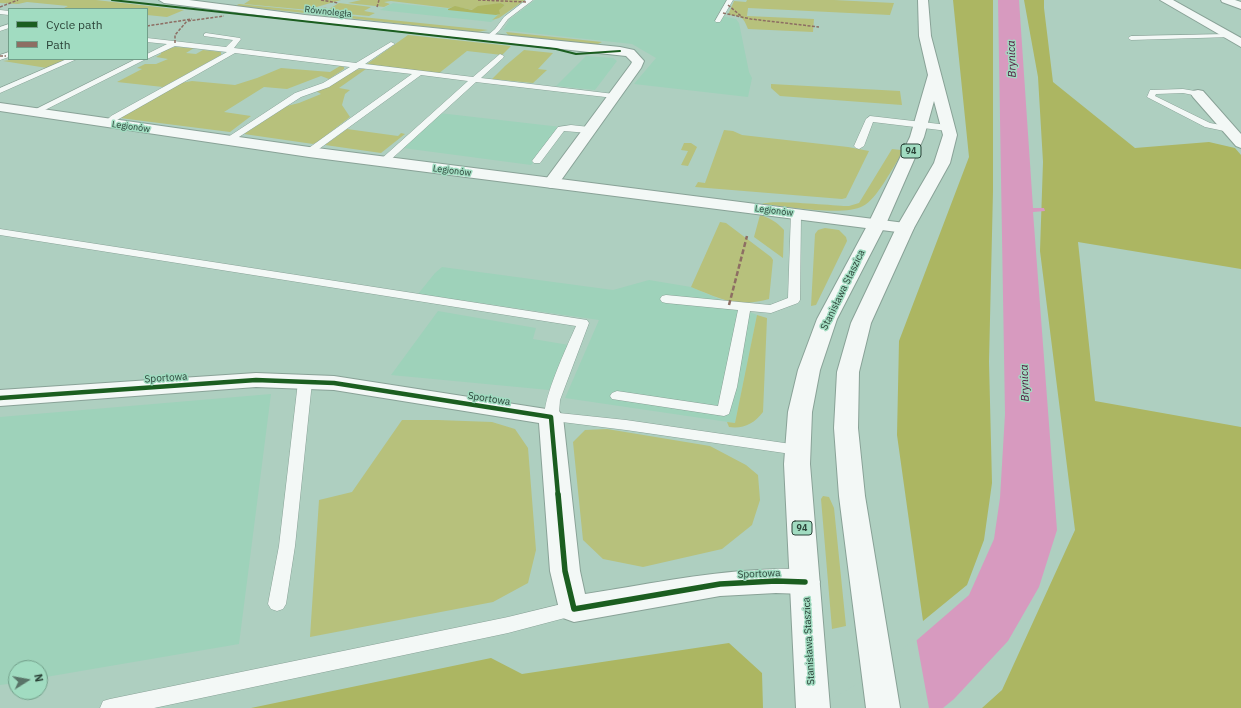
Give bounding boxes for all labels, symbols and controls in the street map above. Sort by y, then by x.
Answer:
street label: Równoległa [304,4,352,20]
legend [8,8,148,60]
text: Cycle path [46,17,103,32]
text: Path [46,37,71,52]
water label: Brynica [1005,40,1019,78]
street label: Legionów [111,119,151,135]
road number: 94 [901,144,921,158]
street label: Legionów [432,163,472,179]
street label: Legionów [754,203,794,219]
street label: Stanisława Staszica [818,248,868,332]
water label: Brynica [1018,364,1032,402]
street label: Sportowa [144,371,188,385]
street label: Sportowa [467,390,511,408]
road number: 94 [792,521,812,535]
street label: Sportowa [737,567,781,581]
street label: Stanisława Staszica [801,597,817,685]
north arrow [8,660,48,700]
text: N [31,673,46,683]

